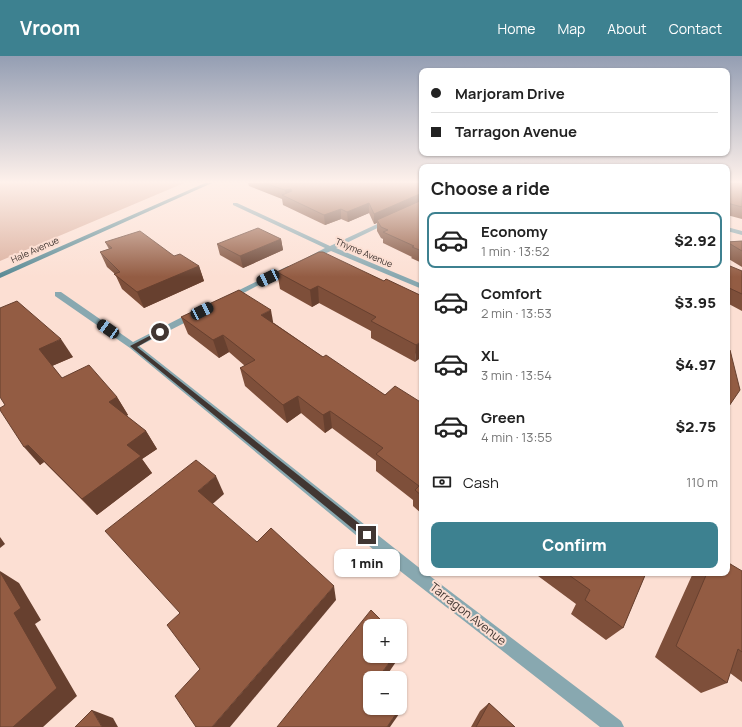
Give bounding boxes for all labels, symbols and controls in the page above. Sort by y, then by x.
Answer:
text: Vroom [20,15,80,41]
text: Home [498,19,535,38]
text: Map [557,19,585,38]
text: About [607,19,647,38]
text: Contact [669,19,722,38]
text: Marjoram Drive [455,83,565,104]
text: Tarragon Avenue [455,121,577,142]
text: Choose a ride [431,176,550,200]
text: Economy [481,221,548,242]
icon: car [433,222,469,258]
text: $2.92 [674,230,716,251]
street label: Hale Avenue [9,233,61,266]
street label: Thyme Avenue [334,235,395,270]
text: 1 min · 13:52 [481,242,549,260]
car [255,267,281,289]
text: Comfort [481,283,542,304]
icon: car [433,284,469,320]
text: $3.95 [675,292,716,313]
car [189,300,215,322]
text: 2 min · 13:53 [481,304,552,322]
car [95,317,121,341]
route start [151,323,169,341]
text: XL [481,345,499,366]
icon: car [433,346,469,382]
text: $4.97 [675,354,716,375]
text: 3 min · 13:54 [481,366,552,384]
text: Green [481,407,525,428]
icon: car [433,408,469,444]
text: $2.75 [676,416,716,437]
text: 4 min · 13:55 [481,428,552,446]
icon: cash [431,471,453,493]
text: Cash [463,472,499,493]
text: 110 m [686,473,718,491]
button: Confirm [431,522,718,568]
route end [358,526,376,544]
callout: 1 min [334,549,400,577]
text: 1 min [351,554,383,572]
street label: Tarragon Avenue [426,578,510,649]
map controls [363,619,407,715]
button: + [363,619,407,663]
button: − [363,671,407,715]

